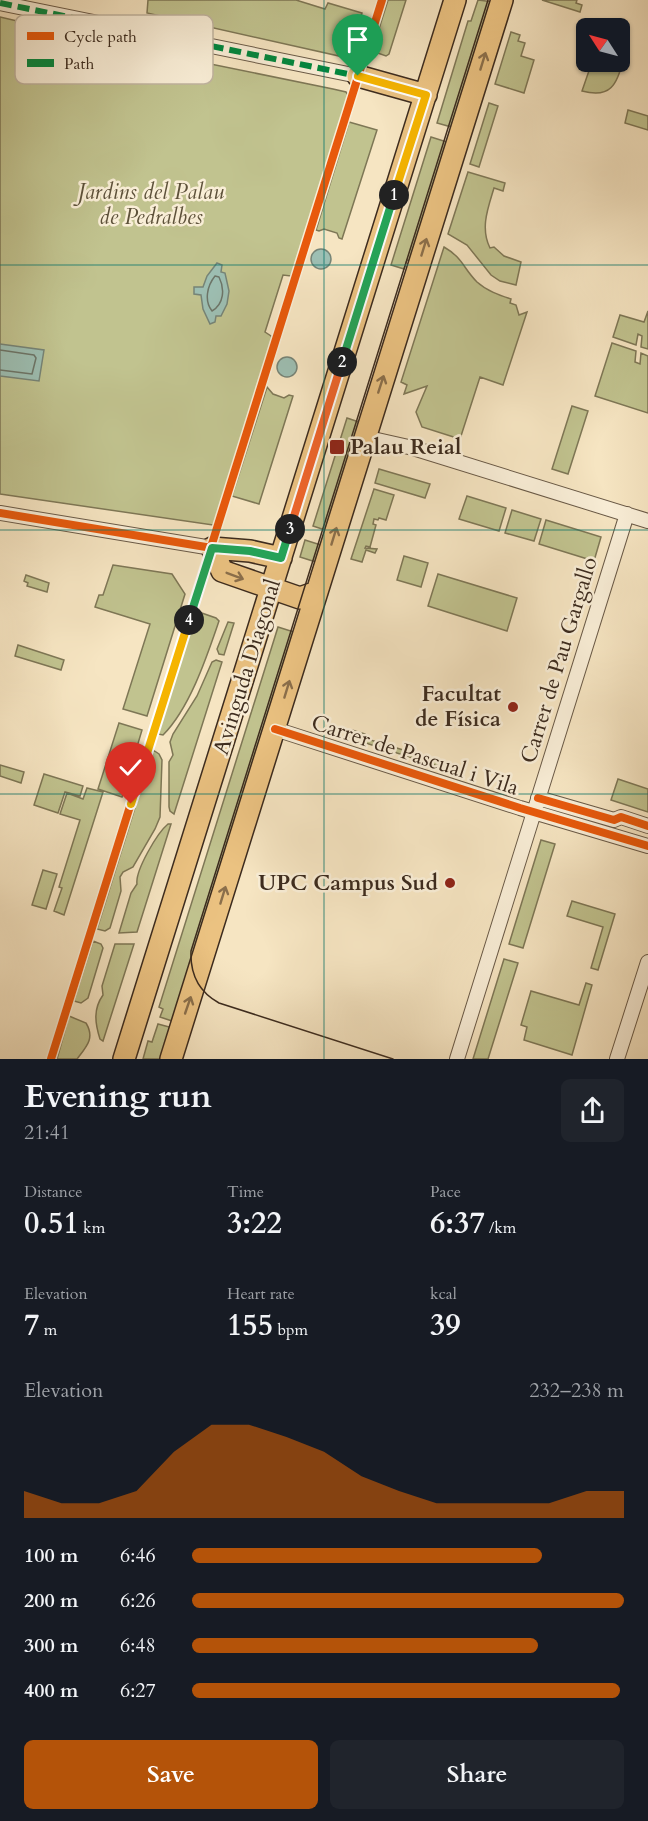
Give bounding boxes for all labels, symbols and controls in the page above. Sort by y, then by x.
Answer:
pin [332,14,383,76]
legend [15,15,213,84]
north arrow [576,18,630,72]
map controls [576,18,630,72]
icon: arrive [341,23,374,56]
text: Cycle path [64,26,137,48]
one-way arrow [478,52,489,71]
text: Path [64,53,94,75]
park label: Jardins del Palau de Pedralbes [73,177,224,232]
pin: 1 [379,180,409,210]
text: 1 [390,184,398,206]
one-way arrow [420,238,431,257]
pin: 2 [327,347,357,377]
text: 2 [338,351,346,373]
one-way arrow [376,375,387,394]
place label: Palau Reial [350,432,462,462]
marker: Palau Reial [328,438,346,456]
pin: 3 [275,514,305,544]
text: 3 [286,518,294,540]
one-way arrow [330,527,341,546]
street label: Carrer de Pau Gargallo [513,553,605,767]
one-way arrow [225,571,244,582]
street label: Avinguda Diagonal [206,575,288,759]
pin: 4 [174,605,204,635]
text: 4 [185,609,193,631]
place label: Facultat de Física [415,679,501,734]
one-way arrow [282,680,293,699]
marker: Facultat de Física [506,700,520,714]
street label: Carrer de Pascual i Vila [307,707,523,803]
pin [105,742,156,804]
icon: check [114,751,147,784]
place label: UPC Campus Sud [258,868,438,898]
marker: UPC Campus Sud [443,876,457,890]
one-way arrow [218,886,229,905]
one-way arrow [183,996,194,1015]
text: Evening run [24,1074,212,1119]
button: share [561,1079,624,1142]
text: 21:41 [24,1119,70,1146]
text: Distance [24,1181,82,1203]
text: Time [227,1181,264,1203]
text: Pace [430,1181,461,1203]
text: 0.51 [24,1203,79,1244]
text: 3:22 [227,1203,282,1244]
text: 6:37 [430,1203,485,1244]
text: km [79,1217,105,1239]
text: /km [485,1217,516,1239]
text: Elevation [24,1283,88,1305]
text: Heart rate [227,1283,295,1305]
text: kcal [430,1283,457,1305]
text: 7 [24,1305,39,1346]
text: 155 [227,1305,273,1346]
text: 39 [430,1305,461,1346]
text: m [39,1319,57,1341]
text: bpm [273,1319,308,1341]
text: Elevation [24,1377,103,1404]
text: 232–238 m [529,1377,624,1404]
text: 100 m [24,1542,79,1569]
text: 6:46 [120,1542,156,1569]
text: 200 m [24,1587,79,1614]
text: 6:26 [120,1587,156,1614]
text: 300 m [24,1632,79,1659]
text: 6:48 [120,1632,156,1659]
text: 400 m [24,1677,79,1704]
text: 6:27 [120,1677,156,1704]
button: Save [24,1740,318,1809]
button: Share [330,1740,624,1809]

